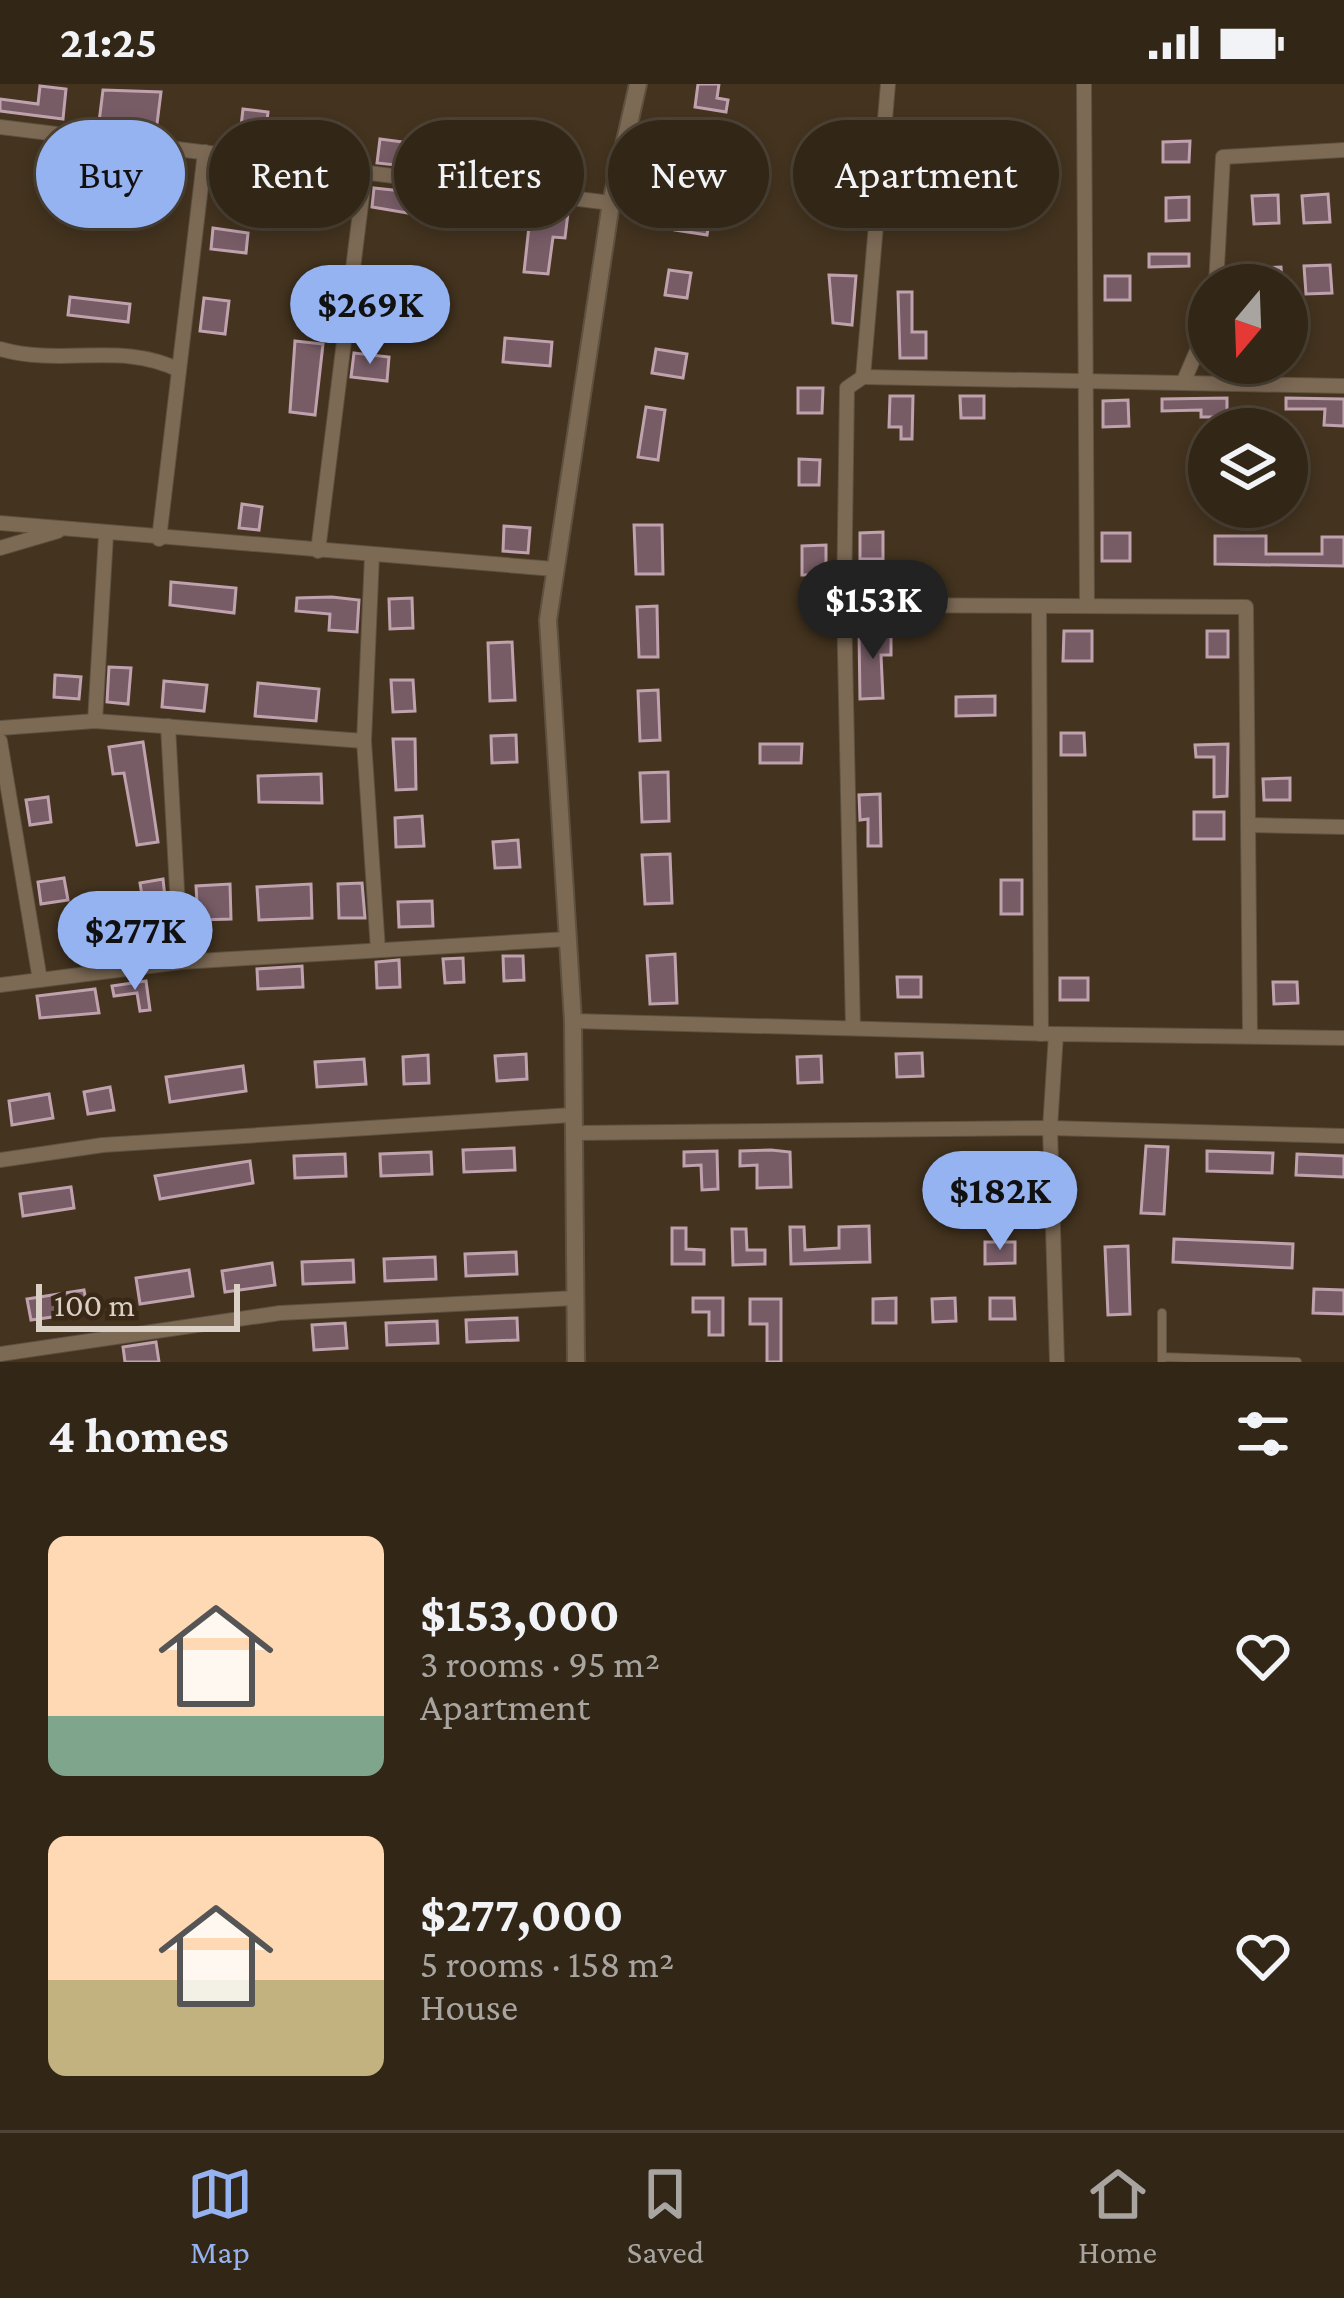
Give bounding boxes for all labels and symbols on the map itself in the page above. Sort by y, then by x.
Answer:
north arrow [1188,264,1308,384]
pin: $269K [286,265,454,367]
pin: $153K [789,560,957,662]
pin: $277K [51,891,219,993]
pin: $182K [916,1151,1084,1253]
scale bar [36,1278,240,1331]

